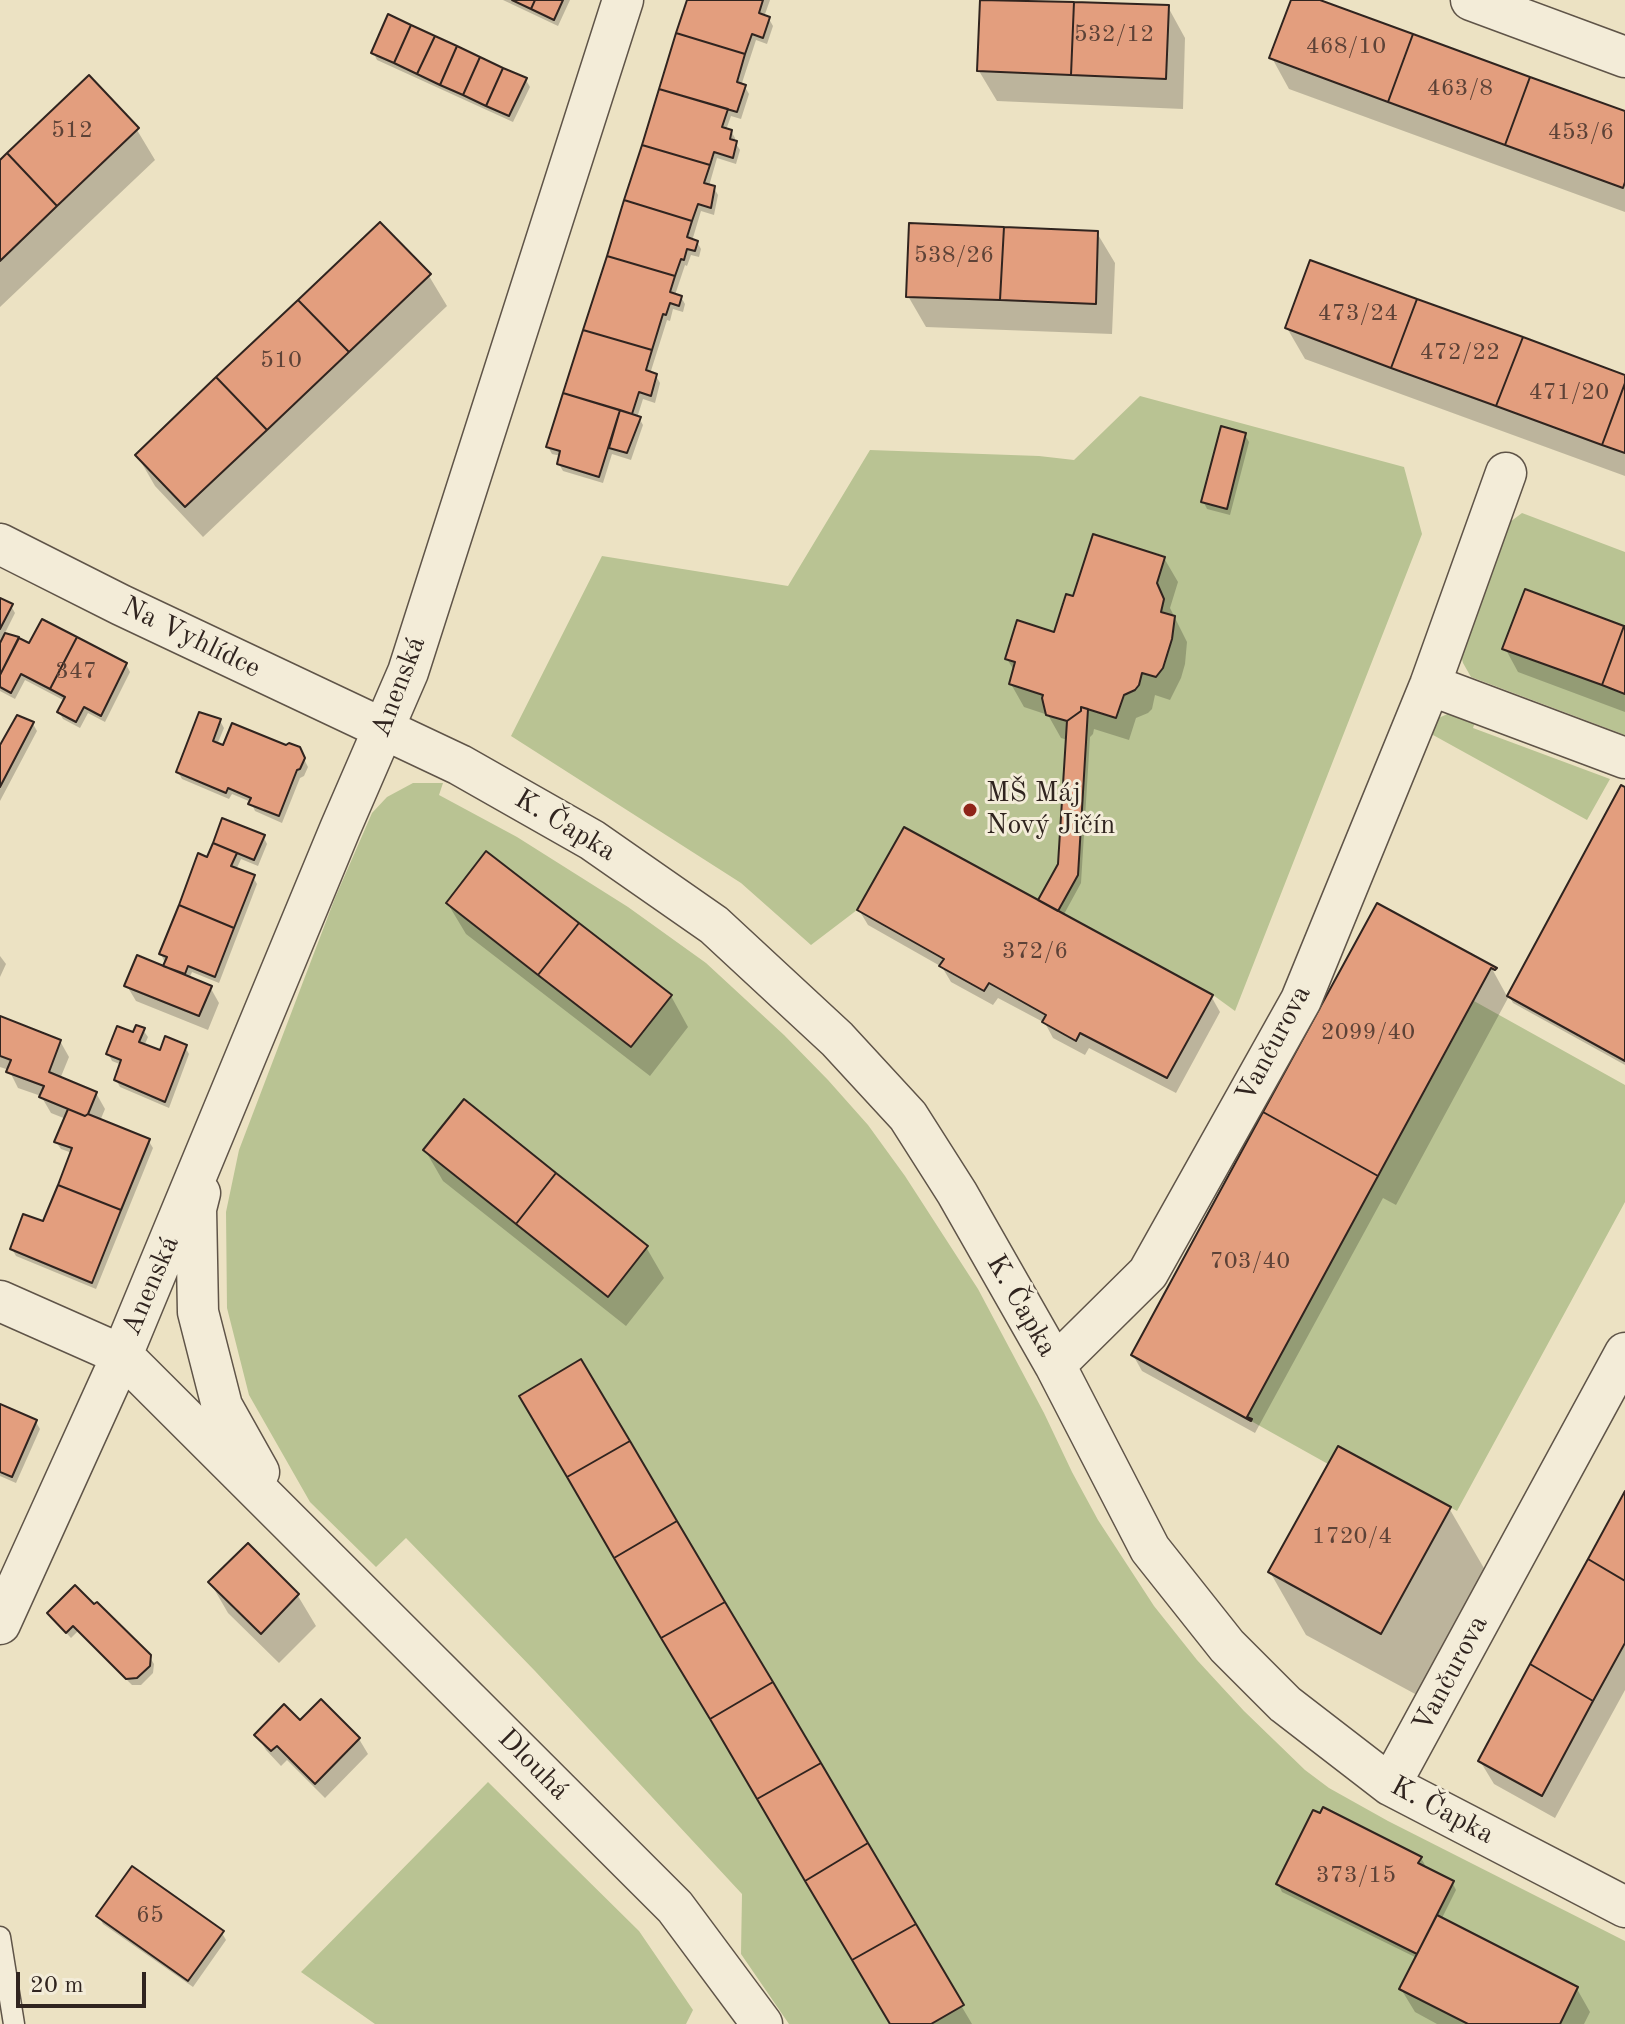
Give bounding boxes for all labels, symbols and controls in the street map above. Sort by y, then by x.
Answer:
house number: 532/12 [1074,21,1154,49]
house number: 468/10 [1306,33,1386,61]
house number: 463/8 [1427,75,1493,103]
house number: 512 [51,117,93,145]
house number: 453/6 [1548,119,1614,147]
house number: 538/26 [914,242,994,270]
house number: 473/24 [1318,300,1398,328]
house number: 472/22 [1420,339,1500,367]
house number: 510 [260,347,302,375]
house number: 471/20 [1529,379,1609,407]
street label: Na Vyhlídce [116,590,266,686]
street label: Anenská [364,632,434,742]
house number: 347 [55,658,97,686]
place label: MŠ Máj Nový Jičín [986,777,1115,843]
street label: K. Čapka [508,783,622,869]
marker: MŠ Máj Nový Jičín [961,801,979,819]
house number: 372/6 [1002,938,1068,966]
street label: Vančurova [1229,980,1319,1108]
house number: 2099/40 [1321,1019,1415,1047]
street label: Anenská [115,1231,187,1341]
house number: 703/40 [1210,1248,1290,1276]
street label: K. Čapka [978,1249,1064,1363]
house number: 1720/4 [1312,1523,1392,1551]
street label: Vančurova [1406,1610,1496,1738]
street label: Dlouhá [490,1722,576,1808]
street label: K. Čapka [1385,1770,1499,1852]
house number: 373/15 [1316,1862,1396,1890]
house number: 65 [136,1902,164,1930]
scale bar [20,1956,150,2006]
text: 20 m [30,1974,84,1998]

